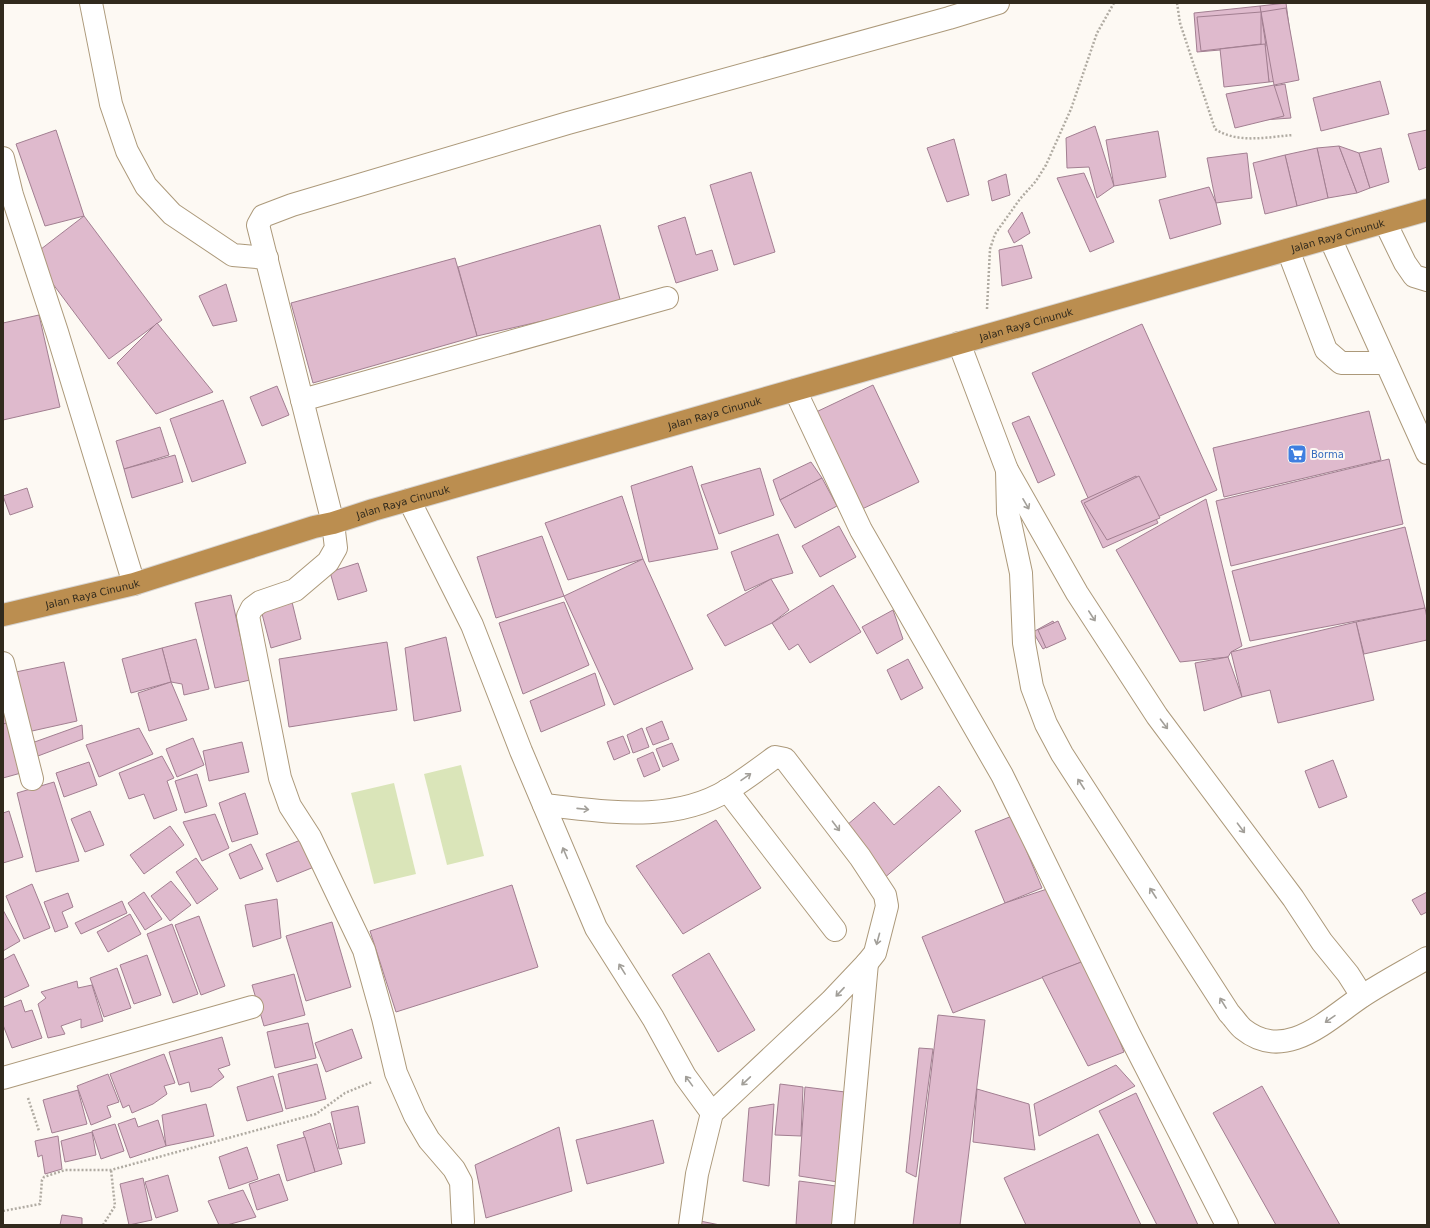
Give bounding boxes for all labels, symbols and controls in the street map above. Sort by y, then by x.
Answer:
street label: Jalan Raya Cinunuk [1289,217,1386,254]
street label: Jalan Raya Cinunuk [977,306,1074,343]
street label: Jalan Raya Cinunuk [666,394,763,432]
supermarket icon: Borma [1286,443,1308,465]
place label: Borma [1311,449,1344,460]
street label: Jalan Raya Cinunuk [354,483,451,521]
one-way arrow [1023,498,1031,510]
street label: Jalan Raya Cinunuk [43,577,141,611]
one-way arrow [1088,610,1096,621]
one-way arrow [1159,719,1168,730]
one-way arrow [741,773,752,781]
one-way arrow [1077,779,1086,790]
one-way arrow [576,805,589,812]
one-way arrow [832,821,840,832]
one-way arrow [1237,823,1246,834]
one-way arrow [560,848,568,860]
one-way arrow [1149,888,1157,899]
one-way arrow [874,933,882,946]
one-way arrow [618,964,627,975]
one-way arrow [835,987,845,997]
one-way arrow [1218,997,1226,1009]
one-way arrow [1325,1015,1336,1023]
one-way arrow [685,1076,693,1087]
one-way arrow [741,1076,751,1085]

